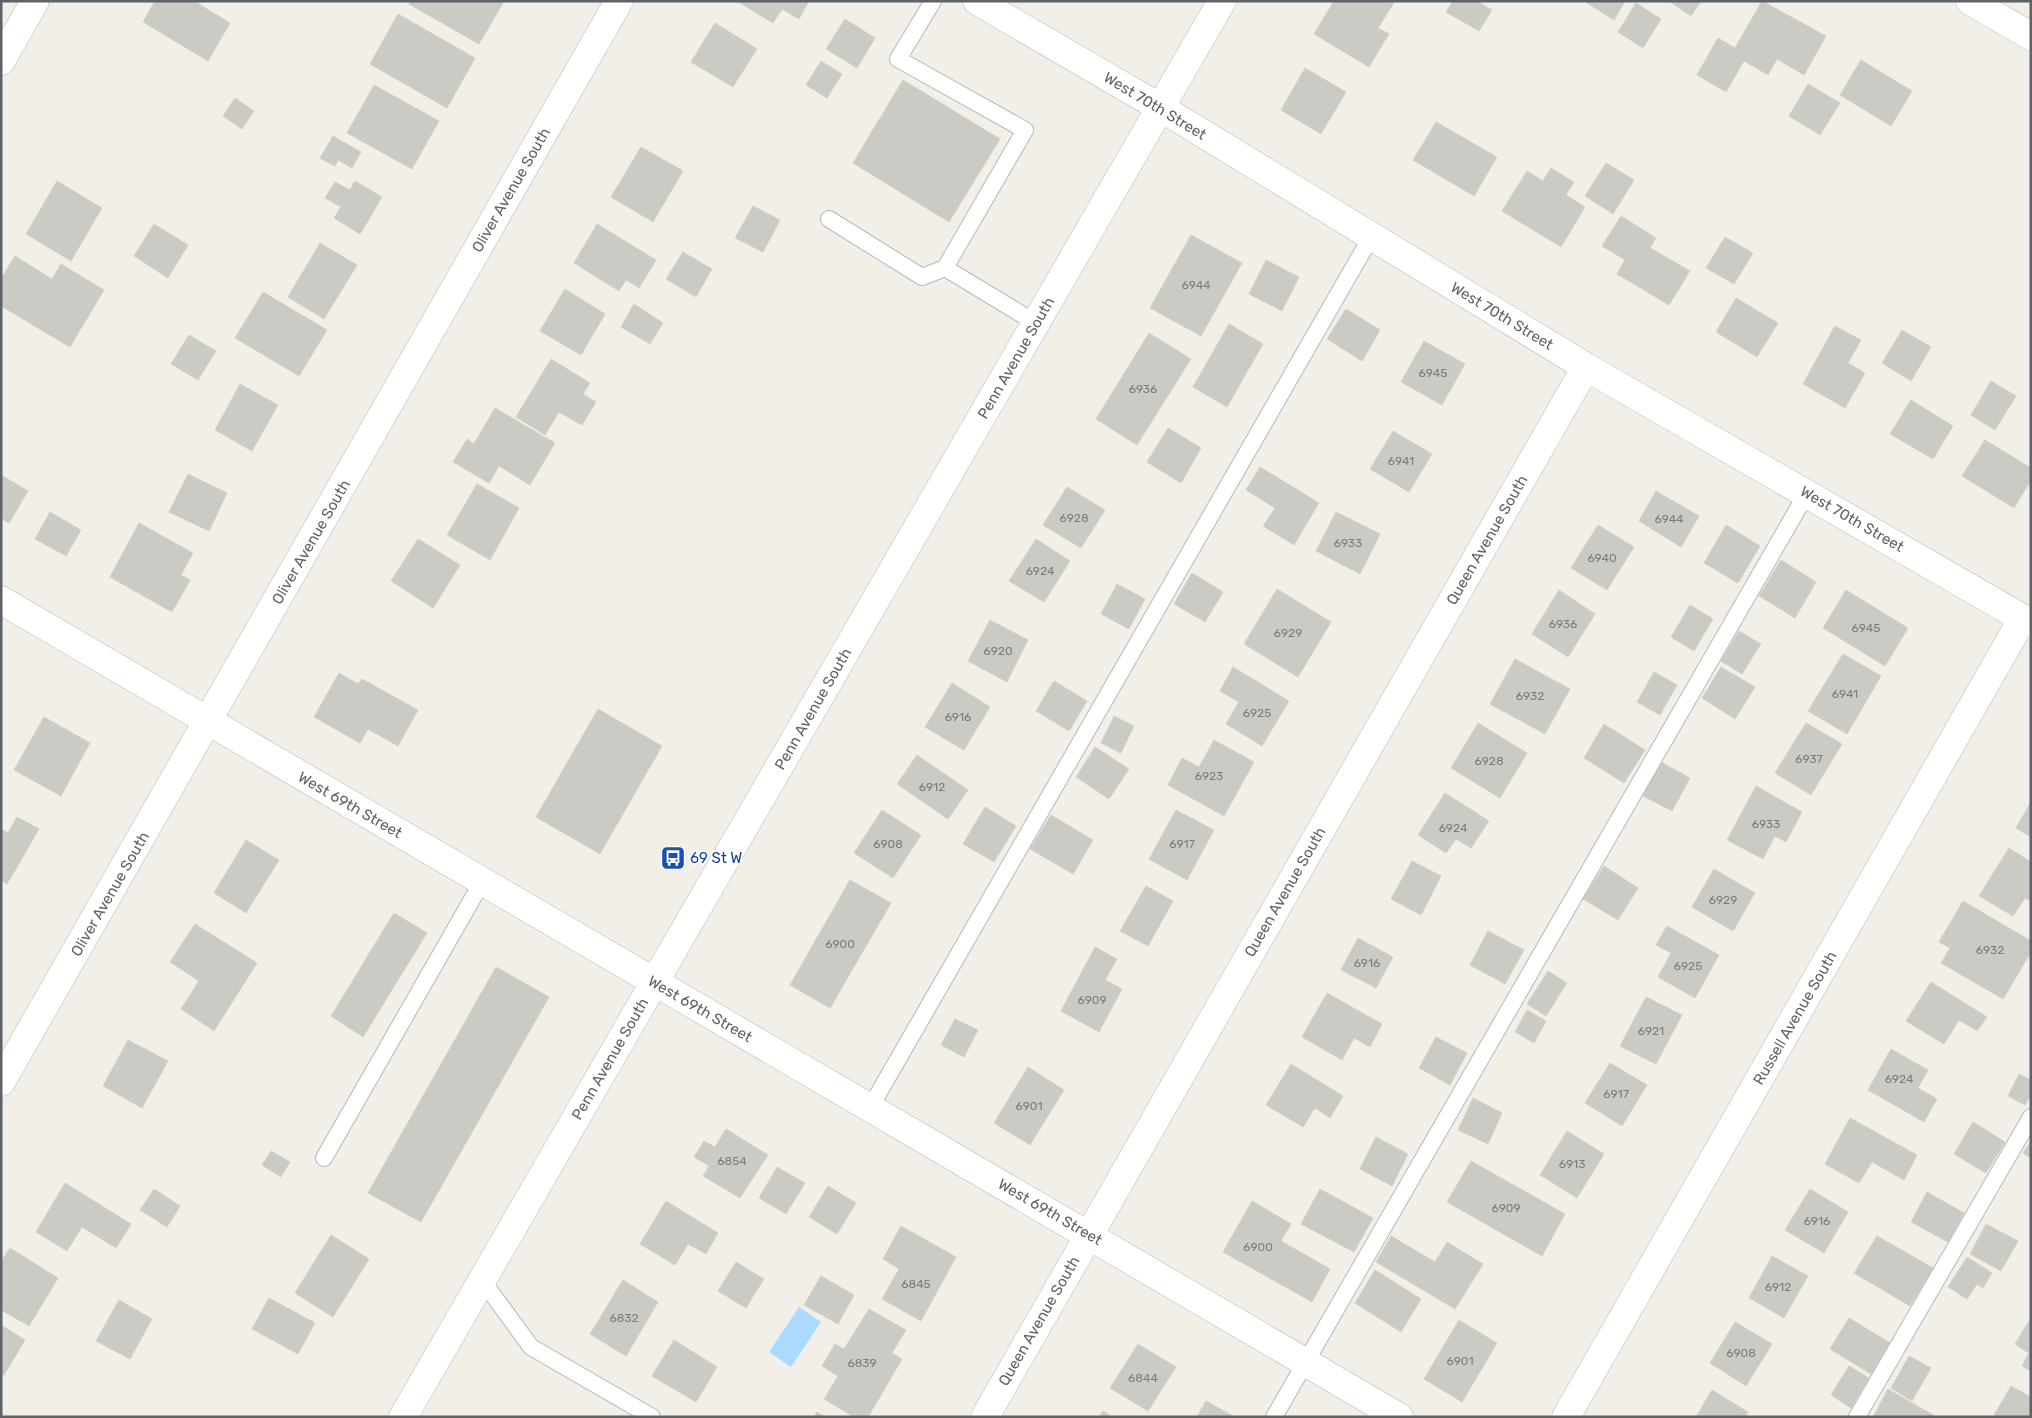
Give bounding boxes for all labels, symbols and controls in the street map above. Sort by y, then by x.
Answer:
street label: West 70th Street [1100,68,1210,144]
street label: Oliver Avenue South [468,125,554,255]
house number: 6944 [1181,278,1211,292]
street label: West 70th Street [1447,278,1557,354]
street label: Penn Avenue South [974,294,1058,422]
house number: 6945 [1419,366,1447,380]
house number: 6936 [1129,382,1157,396]
house number: 6941 [1388,454,1414,468]
street label: Queen Avenue South [1443,472,1531,608]
street label: Oliver Avenue South [268,477,354,607]
street label: West 70th Street [1797,482,1907,556]
house number: 6928 [1059,511,1089,525]
house number: 6944 [1654,512,1684,526]
house number: 6933 [1334,536,1362,550]
house number: 6940 [1587,551,1617,565]
house number: 6924 [1026,564,1055,578]
house number: 6936 [1549,617,1577,631]
house number: 6945 [1852,621,1880,635]
house number: 6929 [1274,626,1302,640]
house number: 6920 [983,644,1013,658]
street label: Penn Avenue South [771,645,855,773]
house number: 6941 [1832,687,1858,701]
house number: 6932 [1516,689,1544,703]
house number: 6925 [1243,706,1271,720]
house number: 6916 [945,710,971,724]
house number: 6937 [1795,752,1823,766]
house number: 6928 [1474,754,1504,768]
street label: West 69th Street [295,768,405,842]
house number: 6923 [1195,769,1223,783]
house number: 6912 [919,780,945,794]
house number: 6933 [1752,817,1780,831]
house number: 6924 [1439,821,1468,835]
street label: Queen Avenue South [1241,824,1329,960]
street label: Oliver Avenue South [67,829,153,959]
house number: 6908 [873,837,903,851]
house number: 6917 [1169,837,1195,851]
bus stop icon: 69 St W [660,845,686,871]
place label: 69 St W [690,849,742,867]
house number: 6929 [1709,893,1737,907]
house number: 6900 [825,937,855,951]
house number: 6932 [1976,943,2004,957]
street label: Russell Avenue South [1749,948,1841,1088]
house number: 6916 [1354,956,1380,970]
house number: 6925 [1674,959,1702,973]
street label: West 69th Street [645,972,755,1046]
house number: 6909 [1077,993,1107,1007]
street label: Penn Avenue South [568,995,652,1123]
house number: 6921 [1638,1024,1664,1038]
house number: 6924 [1885,1072,1914,1086]
house number: 6917 [1603,1087,1629,1101]
house number: 6901 [1015,1099,1043,1113]
house number: 6854 [717,1154,747,1168]
house number: 6913 [1559,1157,1585,1171]
street label: West 69th Street [995,1175,1105,1249]
house number: 6909 [1491,1201,1521,1215]
house number: 6916 [1804,1214,1830,1228]
house number: 6900 [1243,1240,1273,1254]
street label: Queen Avenue South [995,1253,1083,1389]
house number: 6845 [901,1277,931,1291]
house number: 6912 [1765,1280,1791,1294]
house number: 6832 [609,1311,639,1325]
house number: 6908 [1726,1346,1756,1360]
house number: 6901 [1446,1354,1474,1368]
house number: 6839 [847,1356,877,1370]
house number: 6844 [1128,1371,1158,1385]

